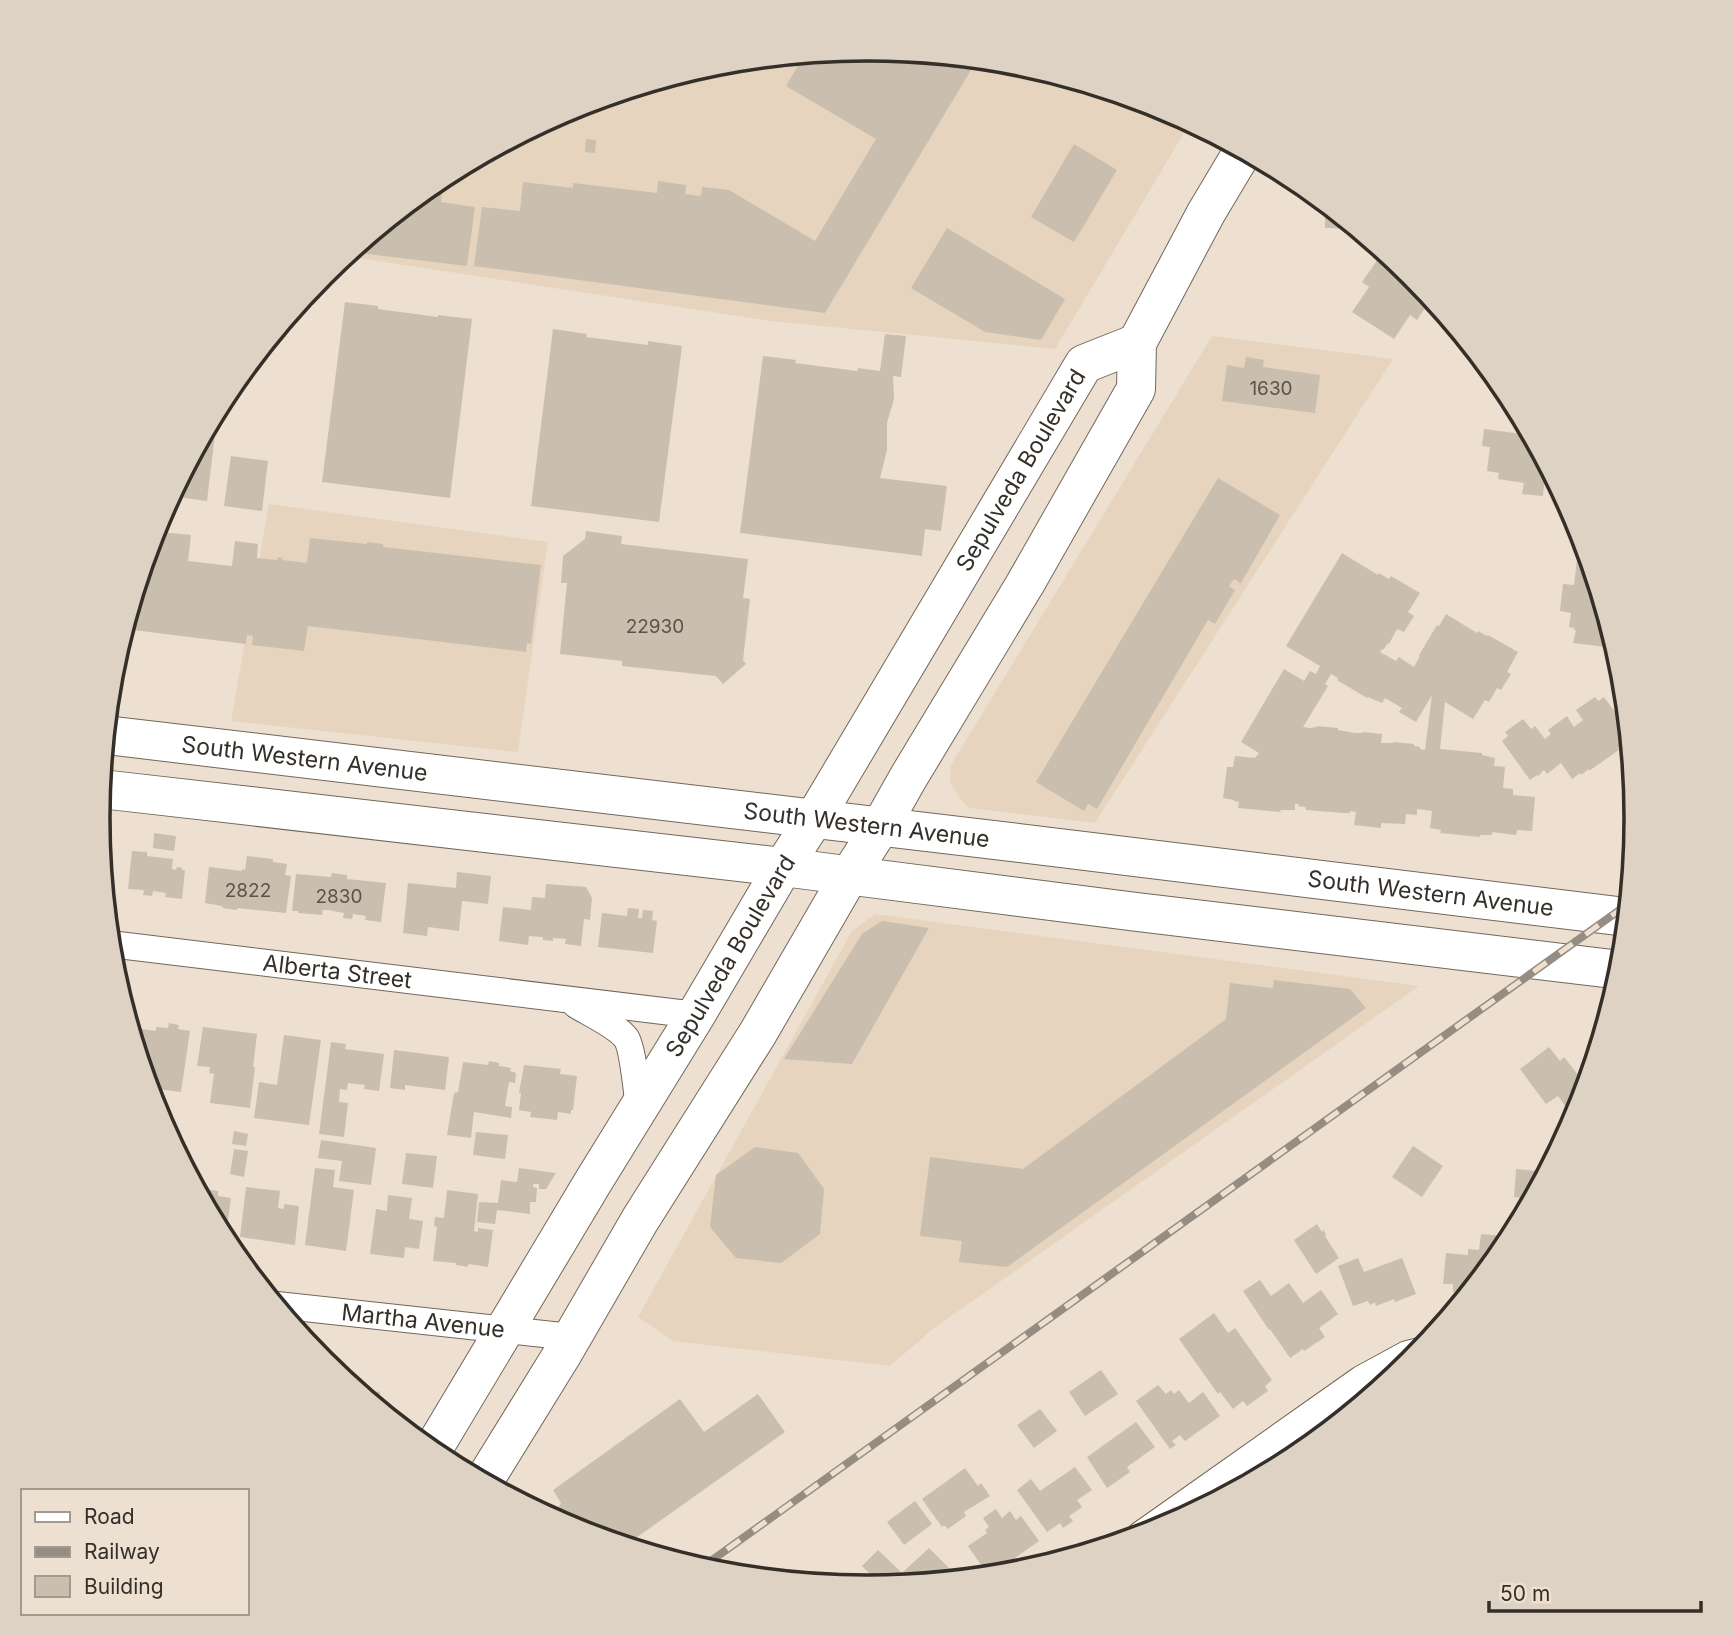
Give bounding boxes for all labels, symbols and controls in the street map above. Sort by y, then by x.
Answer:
street label: Sepulveda Boulevard [950,364,1092,576]
house number: 1630 [1249,377,1293,400]
house number: 22930 [626,615,684,638]
street label: South Western Avenue [180,730,429,787]
street label: South Western Avenue [742,797,991,853]
street label: Sepulveda Boulevard [660,850,801,1062]
street label: South Western Avenue [1306,864,1555,922]
house number: 2822 [225,879,271,902]
house number: 2830 [315,885,363,908]
street label: Alberta Street [261,949,414,995]
street label: Martha Avenue [340,1298,506,1344]
legend [21,1489,248,1615]
text: Road [84,1504,135,1529]
text: Railway [84,1539,160,1564]
scale bar [1489,1570,1701,1614]
text: Building [84,1574,164,1599]
text: 50 m [1500,1581,1550,1606]

